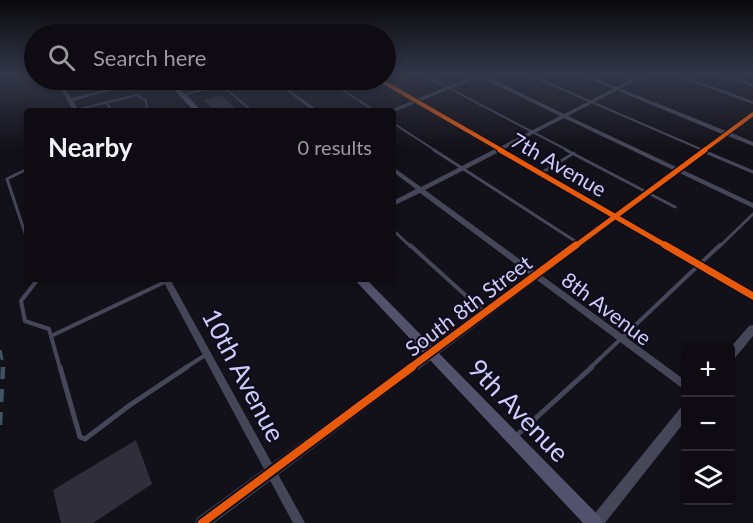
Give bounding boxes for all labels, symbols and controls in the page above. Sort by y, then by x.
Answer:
search box [24,24,396,90]
icon: search [45,41,78,74]
text: Search here [93,44,206,71]
street label: 7th Avenue [507,127,611,201]
text: Nearby [48,131,133,163]
text: 0 results [297,135,372,159]
street label: South 8th Street [400,249,536,361]
street label: 8th Avenue [557,266,657,350]
street label: 10th Avenue [196,303,292,447]
map controls [681,343,735,505]
button: + [681,343,735,397]
street label: 9th Avenue [462,352,576,468]
button: − [681,397,735,451]
button: layers [681,451,735,505]

